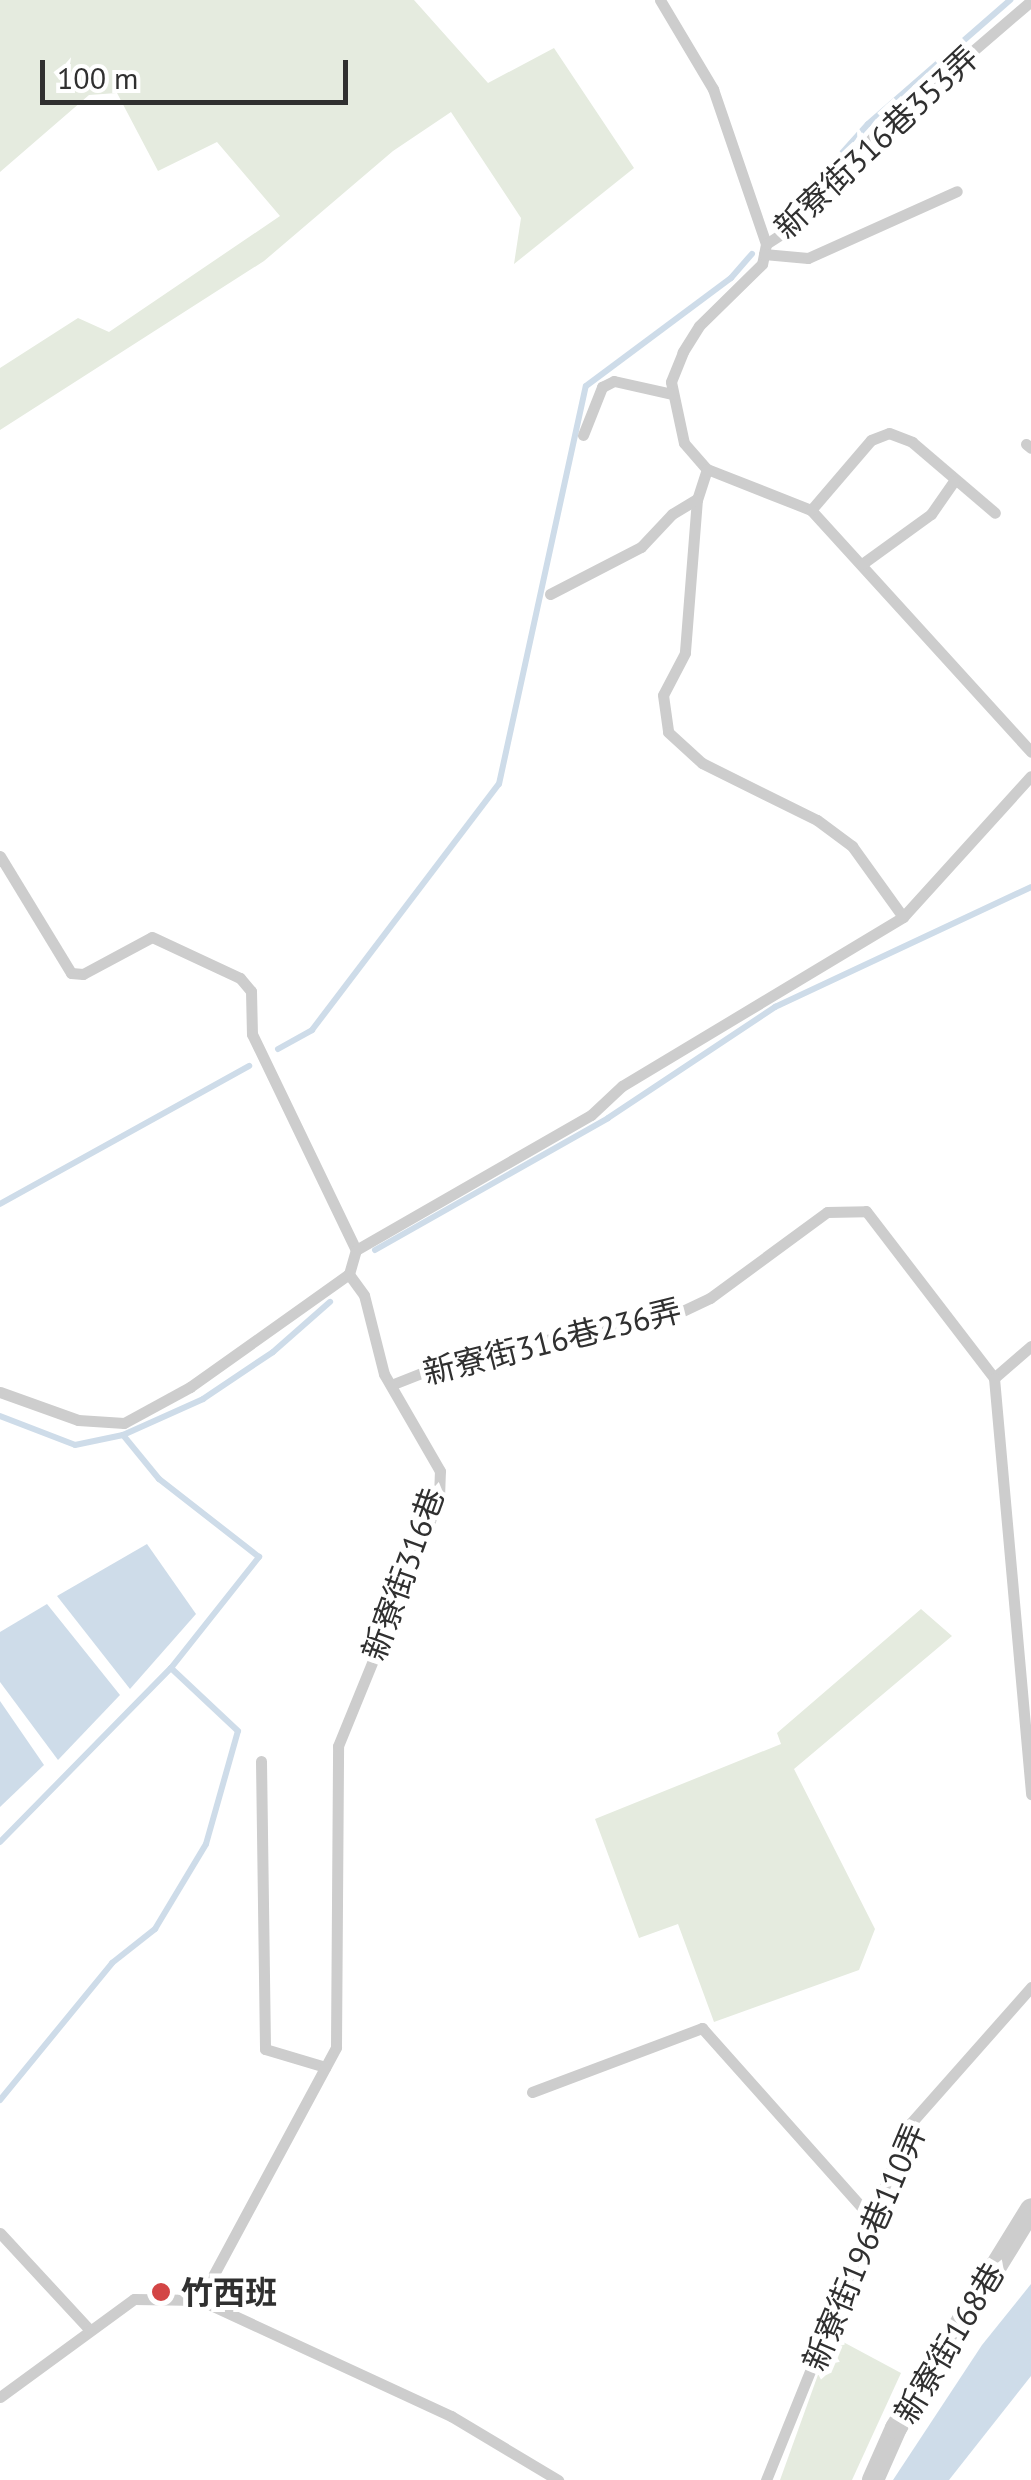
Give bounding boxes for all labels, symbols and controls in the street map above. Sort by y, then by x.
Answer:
street label: 新寮街316巷353弄 [766,38,986,246]
scale bar [45,40,352,102]
text: 100 m [57,58,138,97]
street label: 新寮街316巷236弄 [419,1290,685,1392]
street label: 新寮街316巷 [354,1483,452,1665]
street label: 新寮街196巷110弄 [795,2118,933,2376]
street label: 新寮街168巷 [886,2256,1012,2430]
place label: 竹西班 [181,2273,277,2311]
marker: 竹西班 [150,2281,172,2303]

